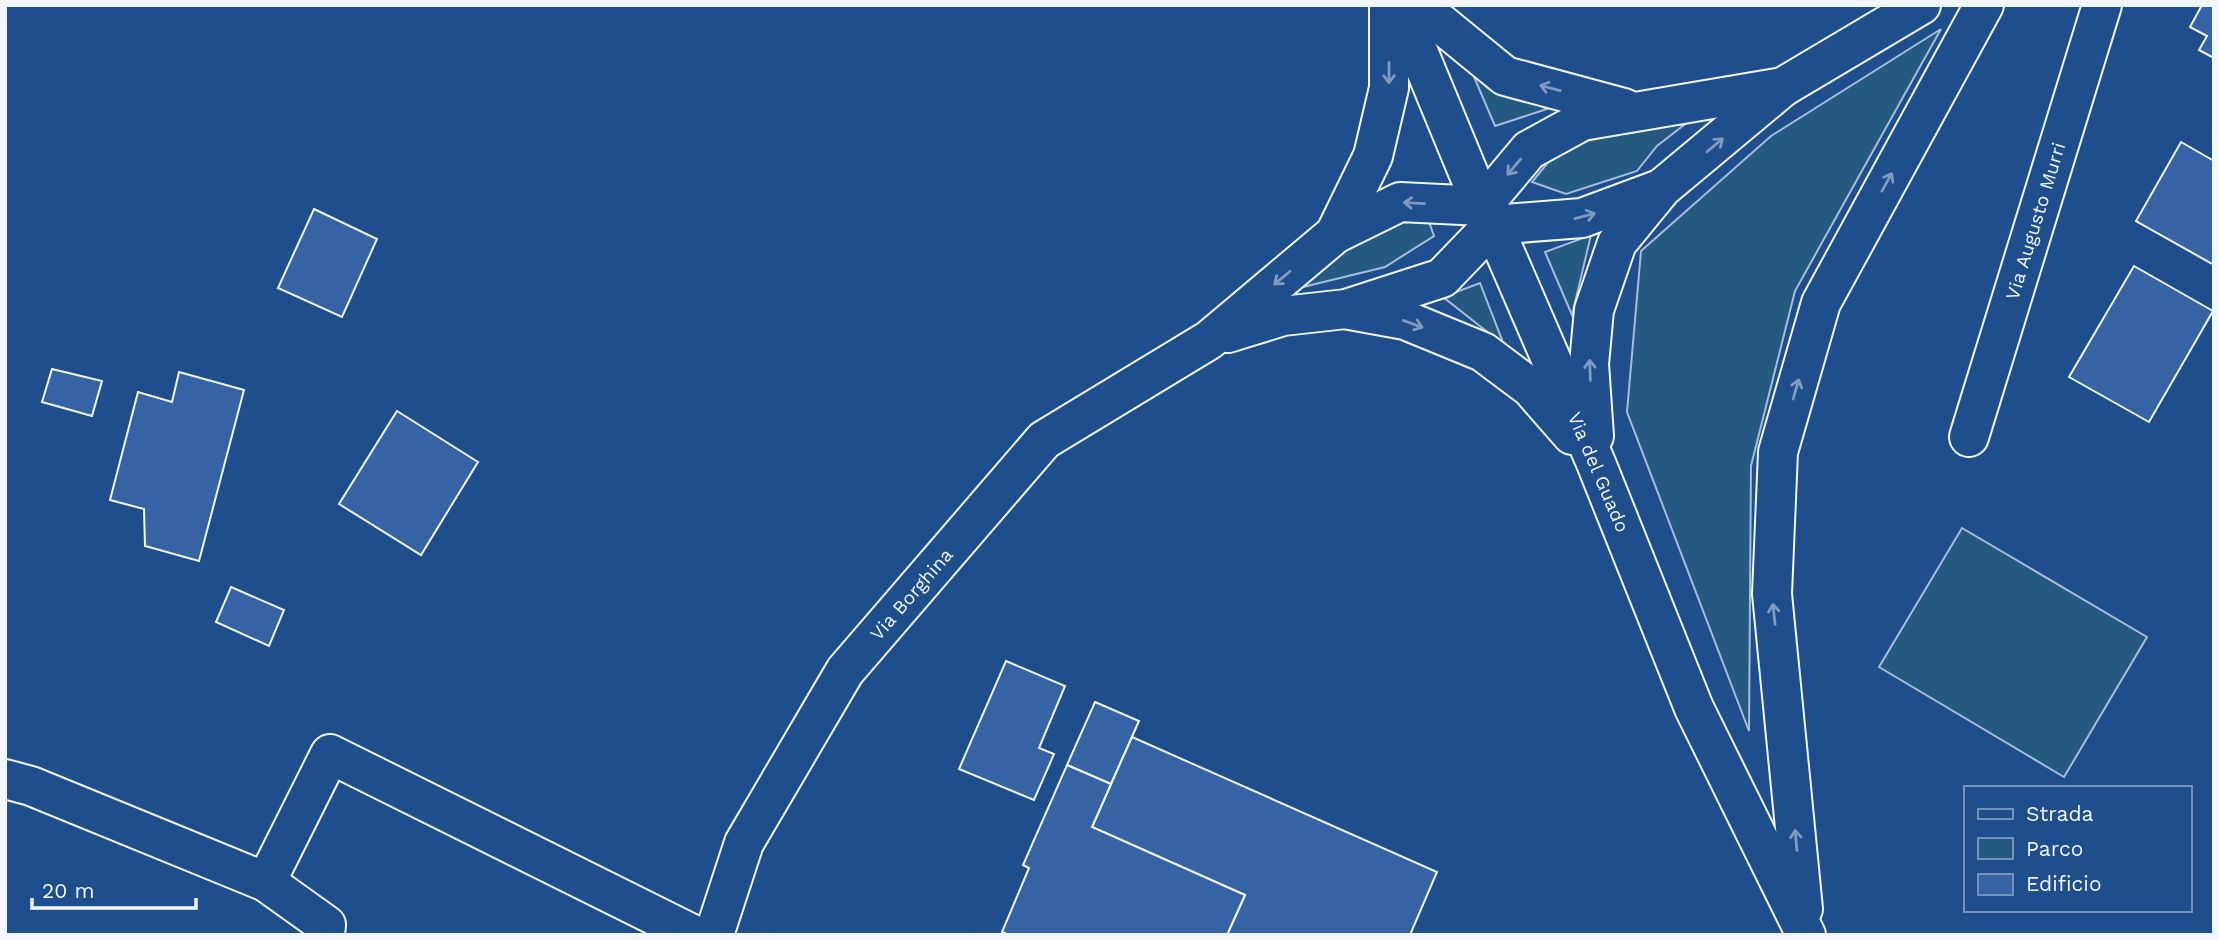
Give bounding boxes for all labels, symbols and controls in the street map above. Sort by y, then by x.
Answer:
one-way arrow [1382,62,1396,85]
one-way arrow [1539,81,1562,94]
one-way arrow [1705,137,1723,153]
street label: Via Augusto Murri [2001,140,2070,303]
one-way arrow [1506,158,1522,176]
one-way arrow [1881,172,1894,193]
one-way arrow [1403,196,1426,209]
one-way arrow [1573,209,1595,222]
one-way arrow [1274,270,1292,286]
one-way arrow [1401,319,1423,331]
one-way arrow [1584,359,1597,382]
one-way arrow [1790,378,1803,401]
street label: Via del Guado [1563,409,1634,536]
street label: Via Borghina [865,543,958,645]
one-way arrow [1767,603,1780,626]
legend [1964,786,2191,912]
text: Strada [2026,801,2094,826]
one-way arrow [1789,829,1802,852]
text: Parco [2026,836,2083,861]
scale bar [32,866,196,910]
text: Edificio [2026,871,2102,896]
text: 20 m [42,878,94,903]

